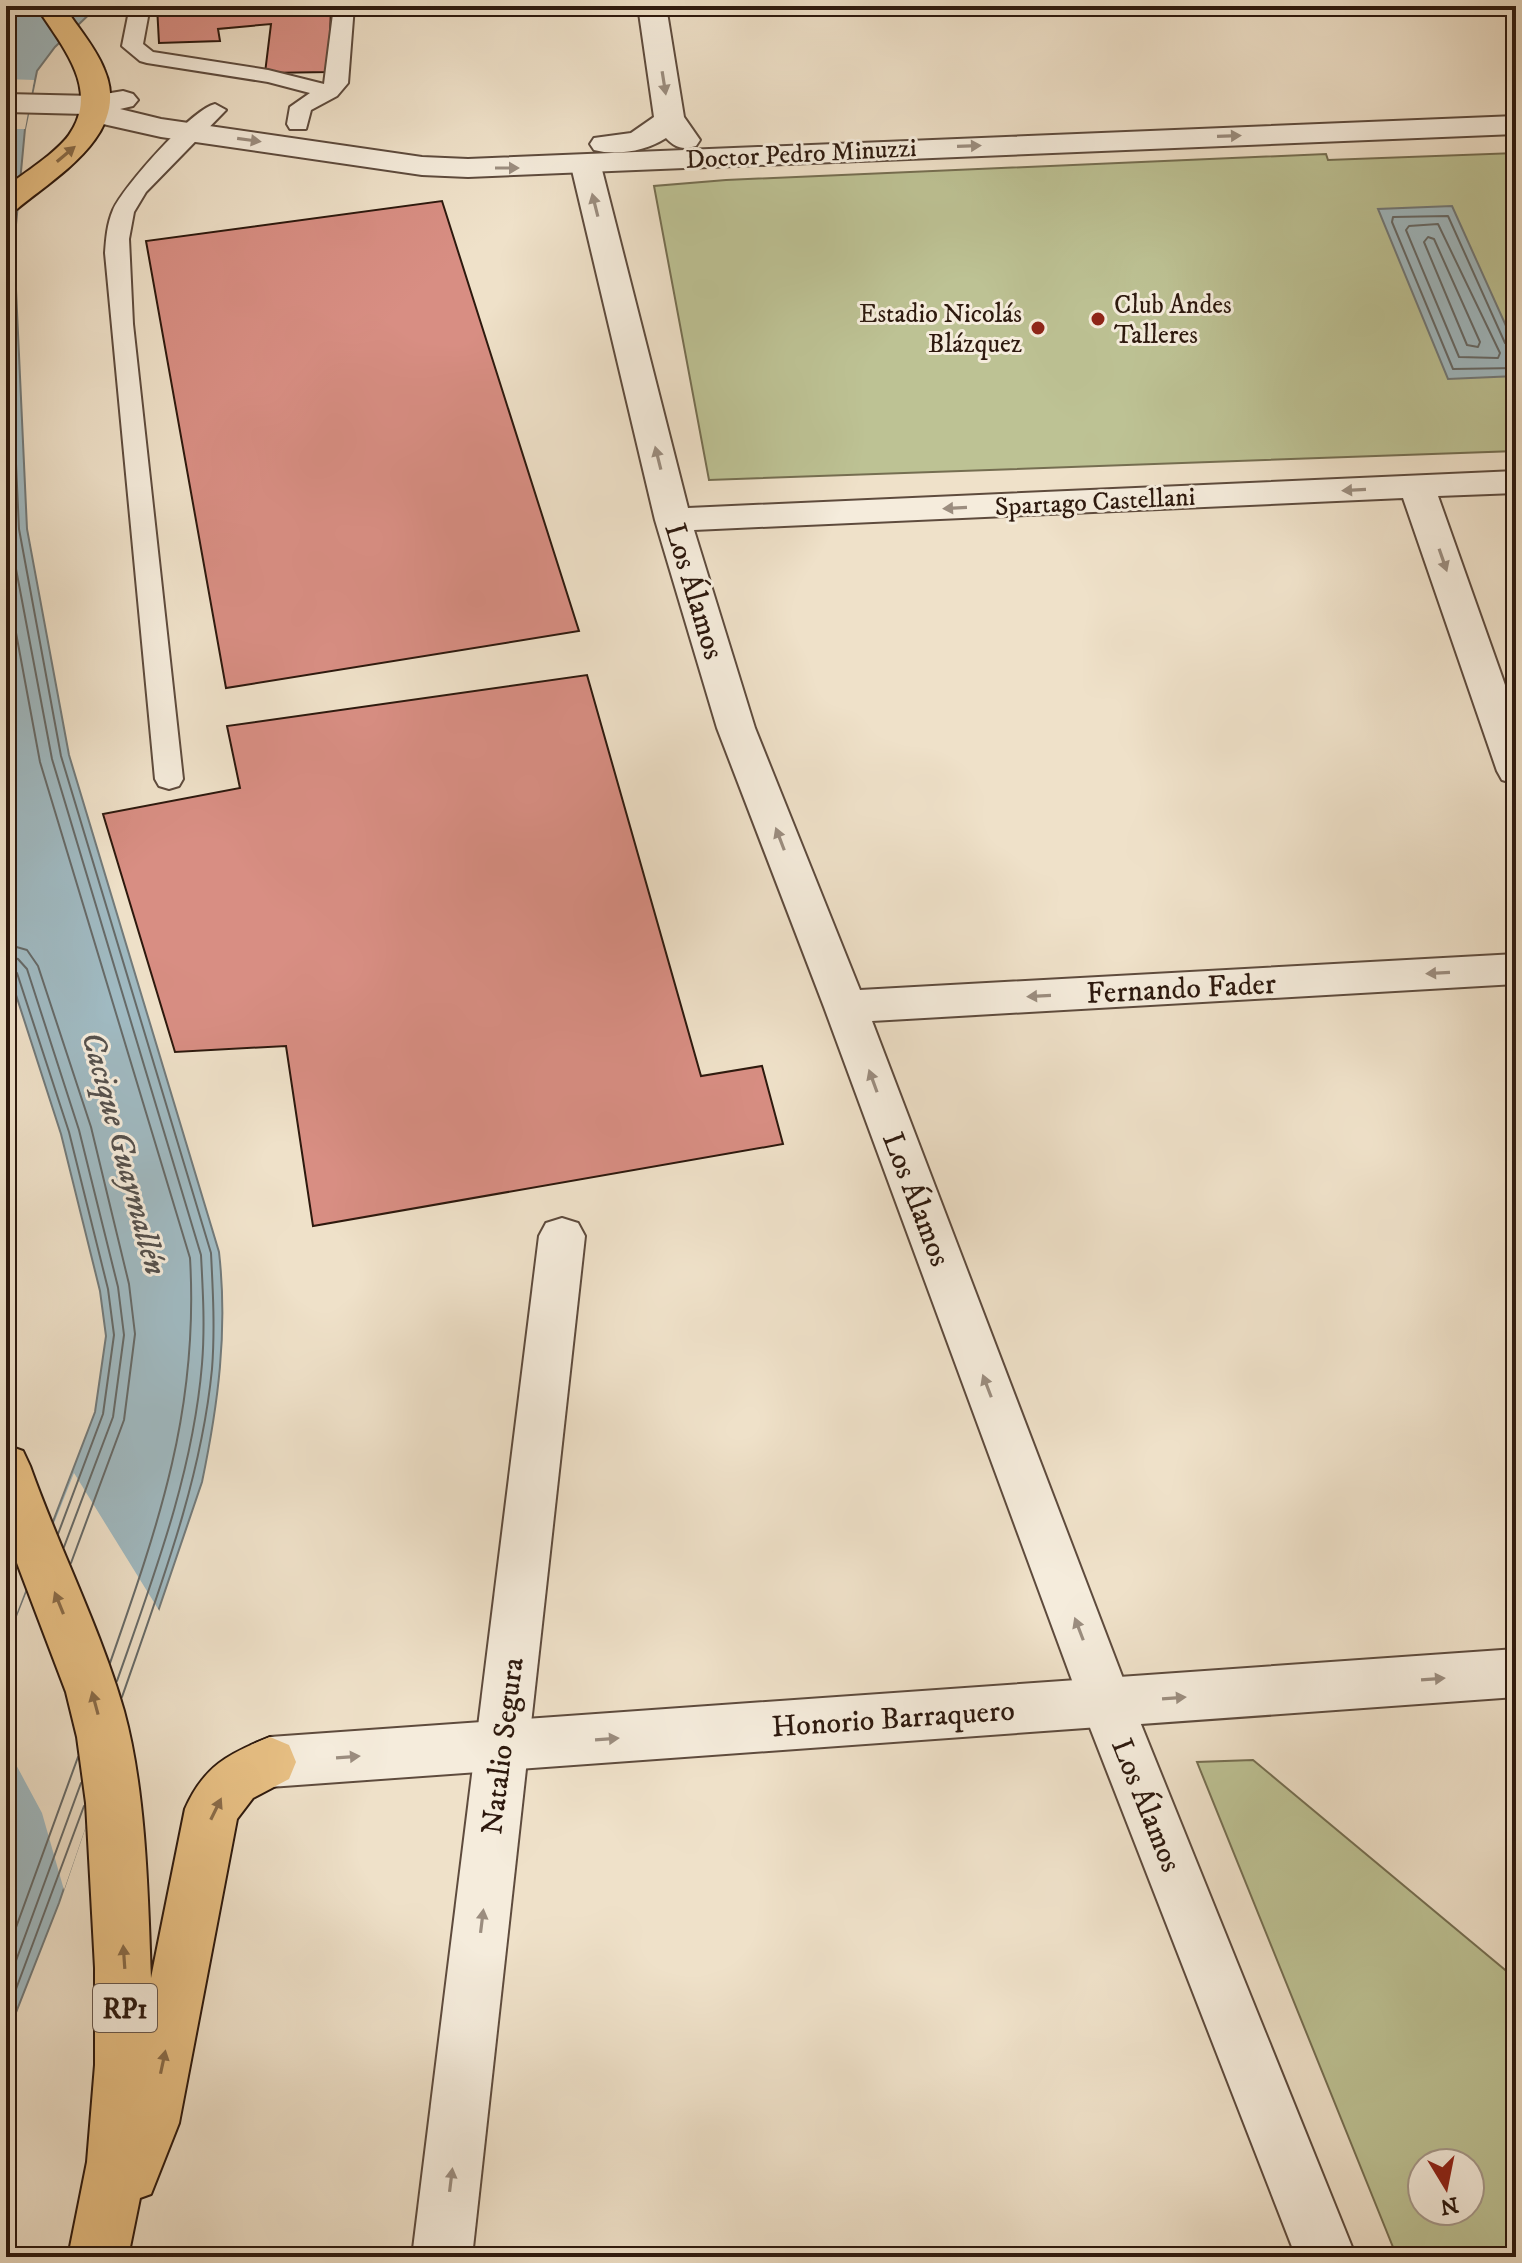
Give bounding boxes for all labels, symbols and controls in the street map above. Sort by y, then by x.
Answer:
one-way arrow [658,71,671,96]
one-way arrow [1217,129,1242,142]
street label: Doctor Pedro Minuzzi [685,132,918,177]
one-way arrow [237,134,262,147]
one-way arrow [957,140,982,153]
one-way arrow [55,146,75,163]
one-way arrow [495,162,520,175]
one-way arrow [589,193,601,218]
place label: Club Andes Talleres [1114,289,1232,352]
place label: Estadio Nicolás Blázquez [859,298,1022,361]
marker: Club Andes Talleres [1089,310,1107,328]
marker: Estadio Nicolás Blázquez [1029,319,1047,337]
one-way arrow [651,445,664,470]
street label: Spartago Castellani [994,481,1196,524]
one-way arrow [1341,483,1366,496]
one-way arrow [942,501,967,514]
street label: Los Álamos [655,518,734,664]
one-way arrow [1437,549,1450,573]
one-way arrow [773,826,786,850]
street label: Fernando Fader [1085,966,1277,1013]
one-way arrow [1425,967,1450,980]
one-way arrow [1026,990,1051,1003]
water label: Cacique Guaymallén [71,1028,175,1279]
one-way arrow [866,1069,879,1093]
street label: Los Álamos [873,1127,960,1272]
one-way arrow [980,1374,993,1398]
one-way arrow [52,1591,65,1615]
one-way arrow [1072,1617,1085,1641]
street label: Natalio Segura [474,1655,533,1837]
one-way arrow [1421,1672,1446,1685]
one-way arrow [88,1690,100,1715]
one-way arrow [1162,1691,1187,1704]
street label: Honorio Barraquero [770,1693,1016,1746]
one-way arrow [595,1732,620,1745]
street label: Los Álamos [1102,1733,1191,1878]
one-way arrow [336,1750,361,1763]
one-way arrow [209,1797,223,1820]
one-way arrow [475,1908,488,1933]
one-way arrow [117,1944,130,1969]
road number: RP1 [93,1984,157,2032]
one-way arrow [157,2050,169,2075]
north arrow [1406,2147,1486,2227]
one-way arrow [445,2167,458,2192]
text: N [1438,2190,1460,2220]

